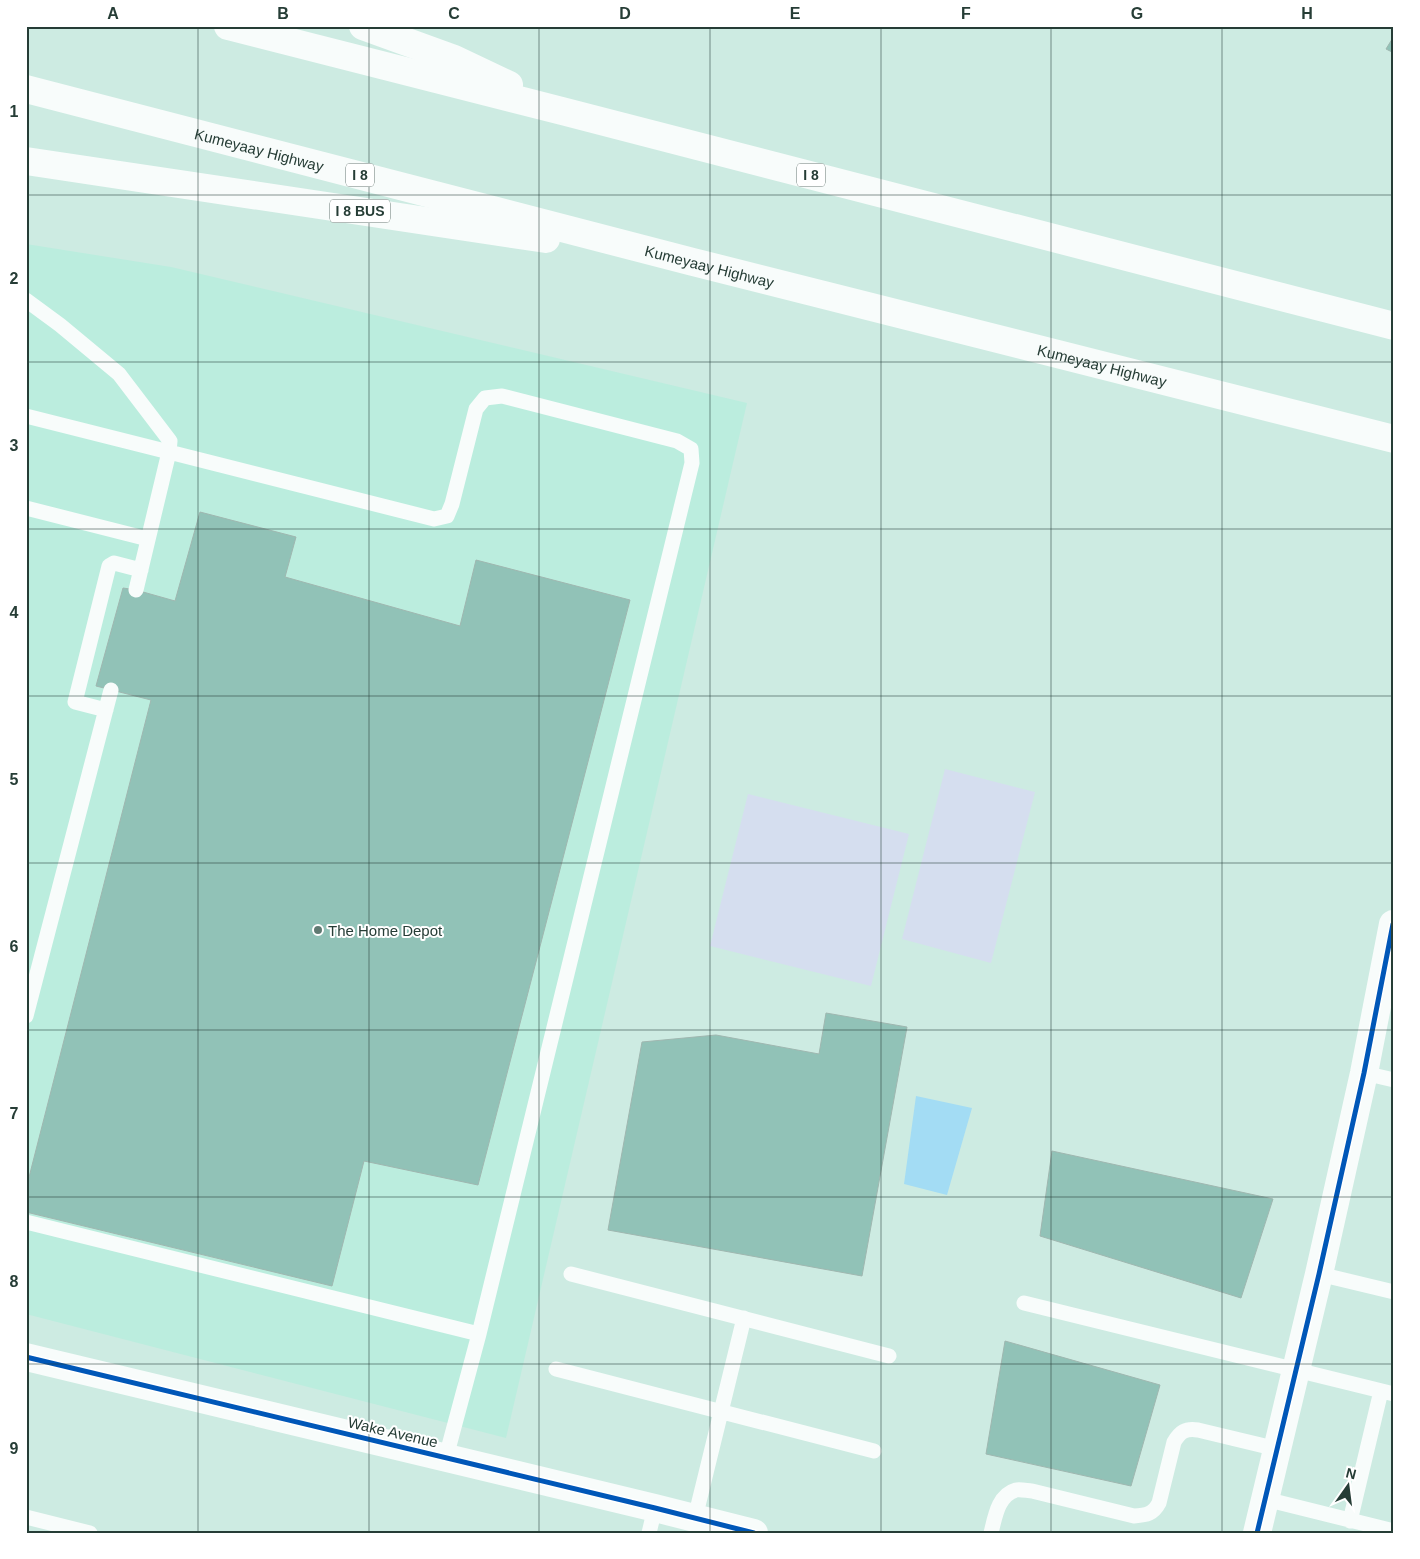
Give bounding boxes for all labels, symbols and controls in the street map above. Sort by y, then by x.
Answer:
text: A [107,5,119,22]
text: B [277,5,289,22]
text: C [448,5,460,22]
text: D [619,5,631,22]
text: E [790,5,801,22]
text: F [961,5,971,22]
text: G [1131,5,1143,22]
text: H [1301,5,1313,22]
text: 1 [10,103,19,120]
street label: Kumeyaay Highway [193,125,326,175]
road number: I 8 [346,164,374,186]
road number: I 8 [797,164,825,186]
road number: I 8 BUS [330,200,390,222]
street label: Kumeyaay Highway [643,241,776,291]
text: 2 [10,270,19,287]
street label: Kumeyaay Highway [1036,341,1169,390]
text: 3 [10,437,19,454]
text: 4 [10,604,19,621]
text: 5 [10,771,19,788]
place label: The Home Depot [328,922,443,939]
marker: The Home Depot [312,924,324,936]
text: 6 [10,938,19,955]
text: 7 [10,1105,19,1122]
text: 8 [10,1273,19,1290]
street label: Wake Avenue [346,1413,440,1451]
text: 9 [10,1440,19,1457]
north arrow [1322,1462,1372,1512]
text: N [1344,1464,1358,1482]

